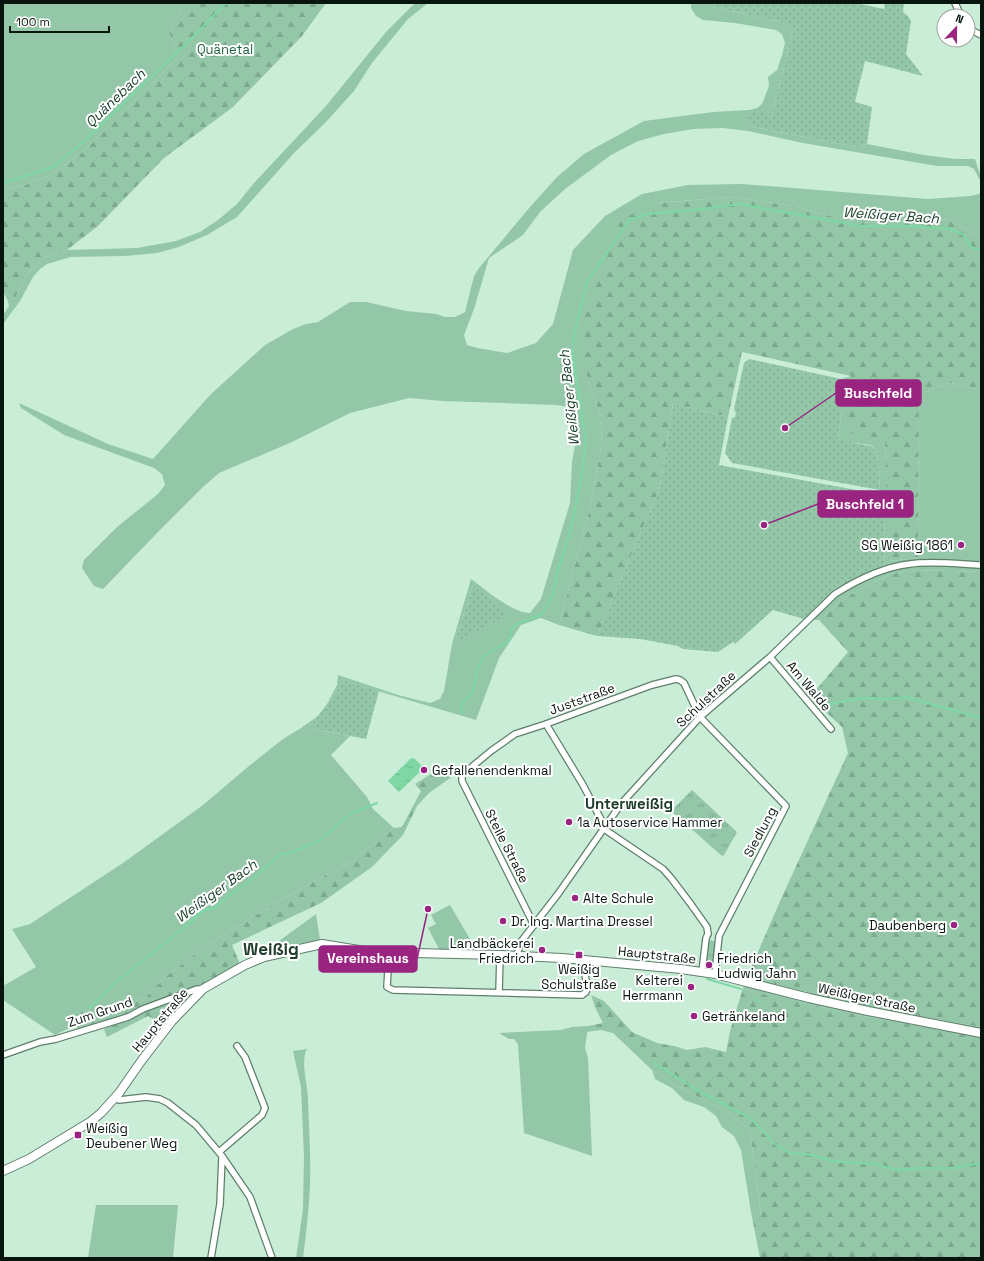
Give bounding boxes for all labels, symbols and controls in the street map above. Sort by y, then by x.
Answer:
scale bar [10,8,109,34]
north arrow [936,8,976,48]
text: N [954,11,966,27]
text: 100 m [16,14,50,30]
park label: Quänetal [197,41,253,58]
water label: Quänebach [81,65,149,131]
water label: Weißiger Bach [842,203,940,227]
water label: Weißiger Bach [555,349,583,447]
callout: Buschfeld [836,380,921,406]
text: Buschfeld [844,384,912,402]
callout: Buschfeld 1 [818,491,913,517]
text: Buschfeld 1 [826,495,904,513]
place label: SG Weißig 1861 [861,537,953,554]
marker: SG Weißig 1861 [956,540,966,550]
street label: Am Walde [783,657,835,715]
street label: Schulstraße [673,667,739,731]
street label: Juststraße [547,679,617,719]
place label: Gefallenendenkmal [432,762,552,779]
marker: Gefallenendenkmal [419,765,429,775]
district label: Unterweißig [585,794,673,813]
street label: Siedlung [740,804,780,860]
street label: Steile Straße [481,806,533,886]
place label: 1a Autoservice Hammer [577,814,723,831]
marker: 1a Autoservice Hammer [564,817,574,827]
water label: Weißiger Bach [172,855,261,927]
place label: Alte Schule [583,890,654,907]
marker: Alte Schule [570,893,580,903]
place label: Dr. Ing. Martina Dressel [511,913,653,930]
marker: Dr. Ing. Martina Dressel [498,916,508,926]
place label: Daubenberg [869,917,946,934]
marker: Daubenberg [949,920,959,930]
place label: Landbäckerei Friedrich [450,935,534,967]
district label: Weißig [243,938,299,960]
street label: Hauptstraße [617,942,697,968]
marker: Landbäckerei Friedrich [537,945,547,955]
callout: Vereinshaus [319,946,417,972]
text: Vereinshaus [327,949,409,967]
marker: Weißig Schulstraße [574,950,584,960]
place label: Friedrich Ludwig Jahn [717,950,796,982]
marker: Friedrich Ludwig Jahn [704,960,714,970]
place label: Weißig Schulstraße [541,961,617,993]
place label: Kelterei Herrmann [622,972,683,1004]
street label: Weißiger Straße [816,979,918,1017]
marker: Kelterei Herrmann [686,982,696,992]
street label: Hauptstraße [128,984,192,1056]
street label: Zum Grund [65,993,135,1031]
place label: Getränkeland [702,1008,785,1025]
marker: Getränkeland [689,1011,699,1021]
place label: Weißig Deubener Weg [86,1120,177,1152]
marker: Weißig Deubener Weg [73,1130,83,1140]

